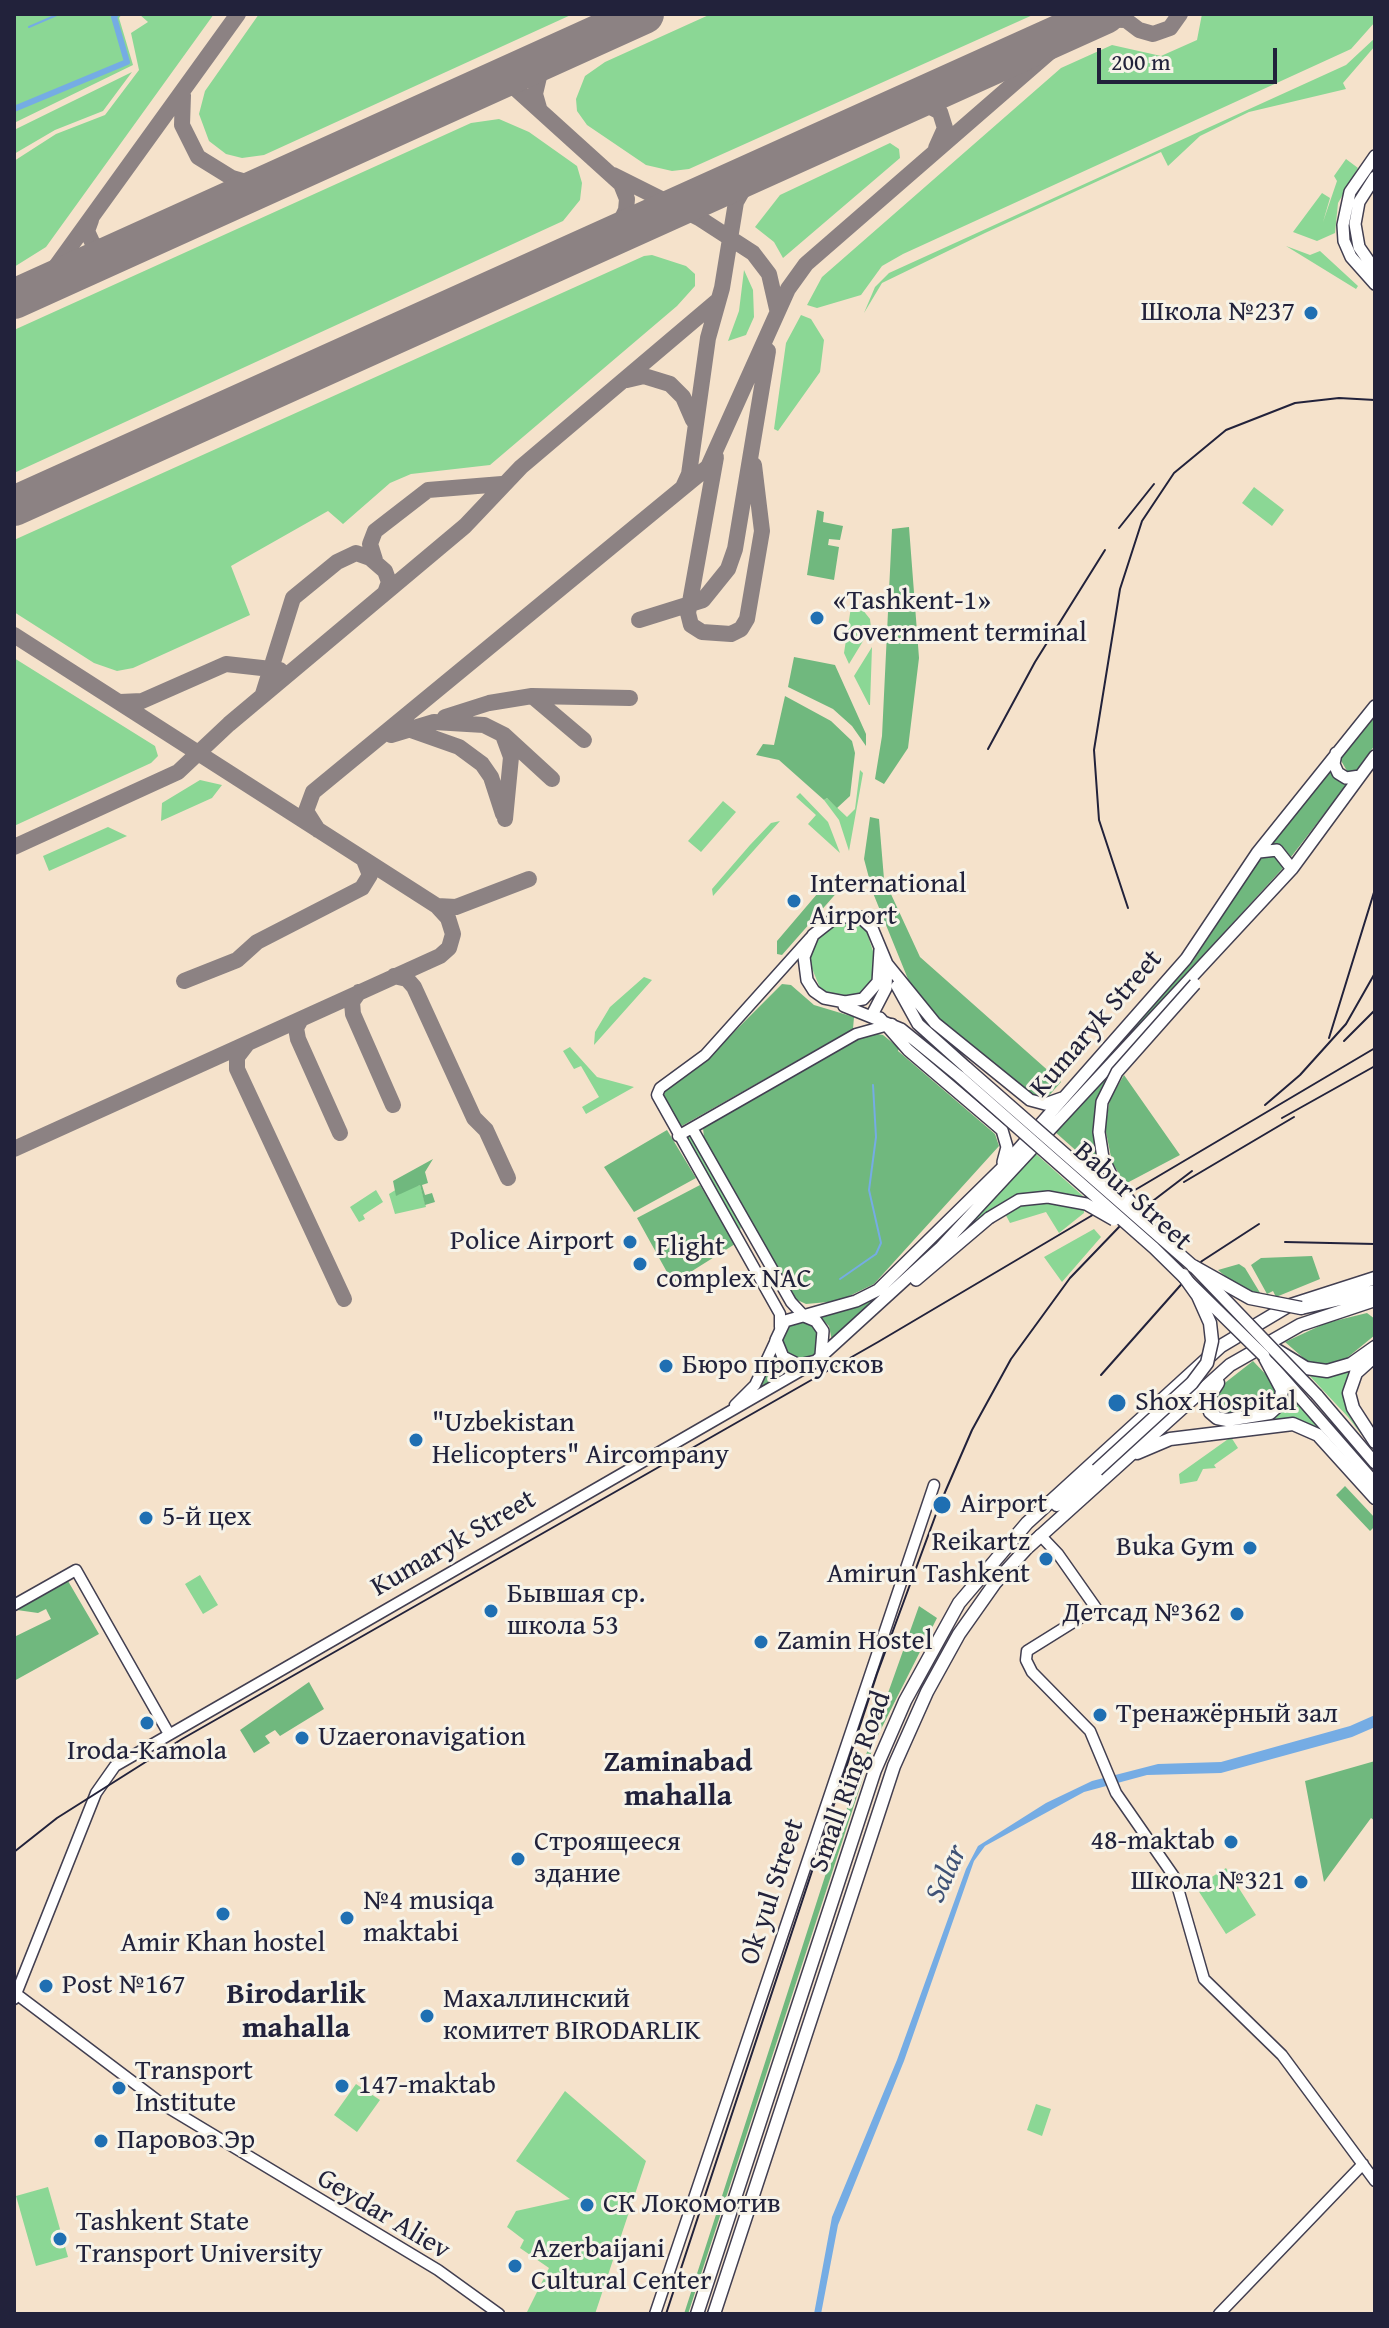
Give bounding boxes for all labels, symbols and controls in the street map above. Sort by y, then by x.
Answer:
scale bar [1101,32,1281,82]
text: 200 m [1111,44,1171,79]
place label: Школа №237 [1141,296,1295,330]
marker: Школа №237 [1302,304,1320,322]
place label: «Tashkent-1» Government terminal [833,585,1087,651]
marker: «Tashkent-1» Government terminal [808,609,826,627]
place label: International Airport [810,868,967,934]
marker: International Airport [785,892,803,910]
street label: Kumaryk Street [1024,943,1170,1105]
street label: Babur Street [1066,1135,1198,1259]
place label: Police Airport [450,1225,614,1259]
place label: Flight complex NAC [656,1231,812,1297]
marker: Police Airport [621,1233,639,1251]
marker: Flight complex NAC [631,1255,649,1273]
place label: Бюро пропусков [682,1349,884,1383]
marker: Бюро пропусков [657,1357,675,1375]
place label: Shox Hospital [1135,1386,1296,1420]
marker: Shox Hospital [1106,1392,1128,1414]
place label: "Uzbekistan Helicopters" Aircompany [432,1407,729,1473]
marker: "Uzbekistan Helicopters" Aircompany [407,1431,425,1449]
street label: Kumaryk Street [366,1483,542,1605]
place label: Airport [960,1488,1047,1522]
marker: Airport [931,1494,953,1516]
place label: 5-й цех [162,1501,251,1535]
marker: 5-й цех [137,1509,155,1527]
place label: Reikartz Amirun Tashkent [827,1526,1030,1592]
place label: Buka Gym [1116,1531,1234,1565]
marker: Buka Gym [1241,1539,1259,1557]
marker: Reikartz Amirun Tashkent [1037,1550,1055,1568]
place label: Бывшая ср. школа 53 [507,1578,645,1644]
place label: Детсад №362 [1062,1597,1221,1631]
marker: Бывшая ср. школа 53 [482,1602,500,1620]
marker: Детсад №362 [1228,1605,1246,1623]
place label: Zamin Hostel [777,1625,933,1659]
marker: Zamin Hostel [752,1633,770,1651]
street label: Small Ring Road [803,1687,899,1877]
place label: Тренажёрный зал [1116,1698,1338,1732]
marker: Тренажёрный зал [1091,1706,1109,1724]
marker: Iroda-Kamola [138,1714,156,1732]
place label: Uzaeronavigation [318,1721,526,1755]
marker: Uzaeronavigation [293,1729,311,1747]
place label: Iroda-Kamola [67,1735,227,1769]
district label: Zaminabad mahalla [603,1745,753,1816]
street label: Ok yul Street [734,1815,812,1969]
place label: 48-maktab [1090,1825,1215,1859]
place label: Строящееся здание [534,1826,681,1892]
marker: 48-maktab [1222,1833,1240,1851]
water label: Salar [918,1839,976,1909]
marker: Строящееся здание [509,1850,527,1868]
place label: Школа №321 [1131,1865,1285,1899]
marker: Школа №321 [1292,1873,1310,1891]
place label: №4 musiqa maktabi [363,1885,494,1951]
marker: Amir Khan hostel [214,1905,232,1923]
marker: №4 musiqa maktabi [338,1909,356,1927]
place label: Amir Khan hostel [121,1927,325,1961]
place label: Post №167 [62,1969,185,2003]
marker: Post №167 [37,1977,55,1995]
district label: Birodarlik mahalla [226,1977,366,2048]
place label: Махаллинский комитет BIRODARLIK [443,1983,701,2049]
marker: Махаллинский комитет BIRODARLIK [418,2007,436,2025]
place label: Transport Institute [135,2055,253,2121]
place label: 147-maktab [358,2069,496,2103]
marker: 147-maktab [333,2077,351,2095]
marker: Transport Institute [110,2079,128,2097]
place label: Паровоз Эр [117,2124,255,2158]
marker: Паровоз Эр [92,2132,110,2150]
street label: Geydar Aliev [310,2162,456,2268]
place label: СК Локомотив [603,2188,781,2222]
marker: СК Локомотив [578,2196,596,2214]
place label: Tashkent State Transport University [76,2206,323,2272]
marker: Tashkent State Transport University [51,2230,69,2248]
place label: Azerbaijani Cultural Center [531,2233,711,2299]
marker: Azerbaijani Cultural Center [506,2257,524,2275]

